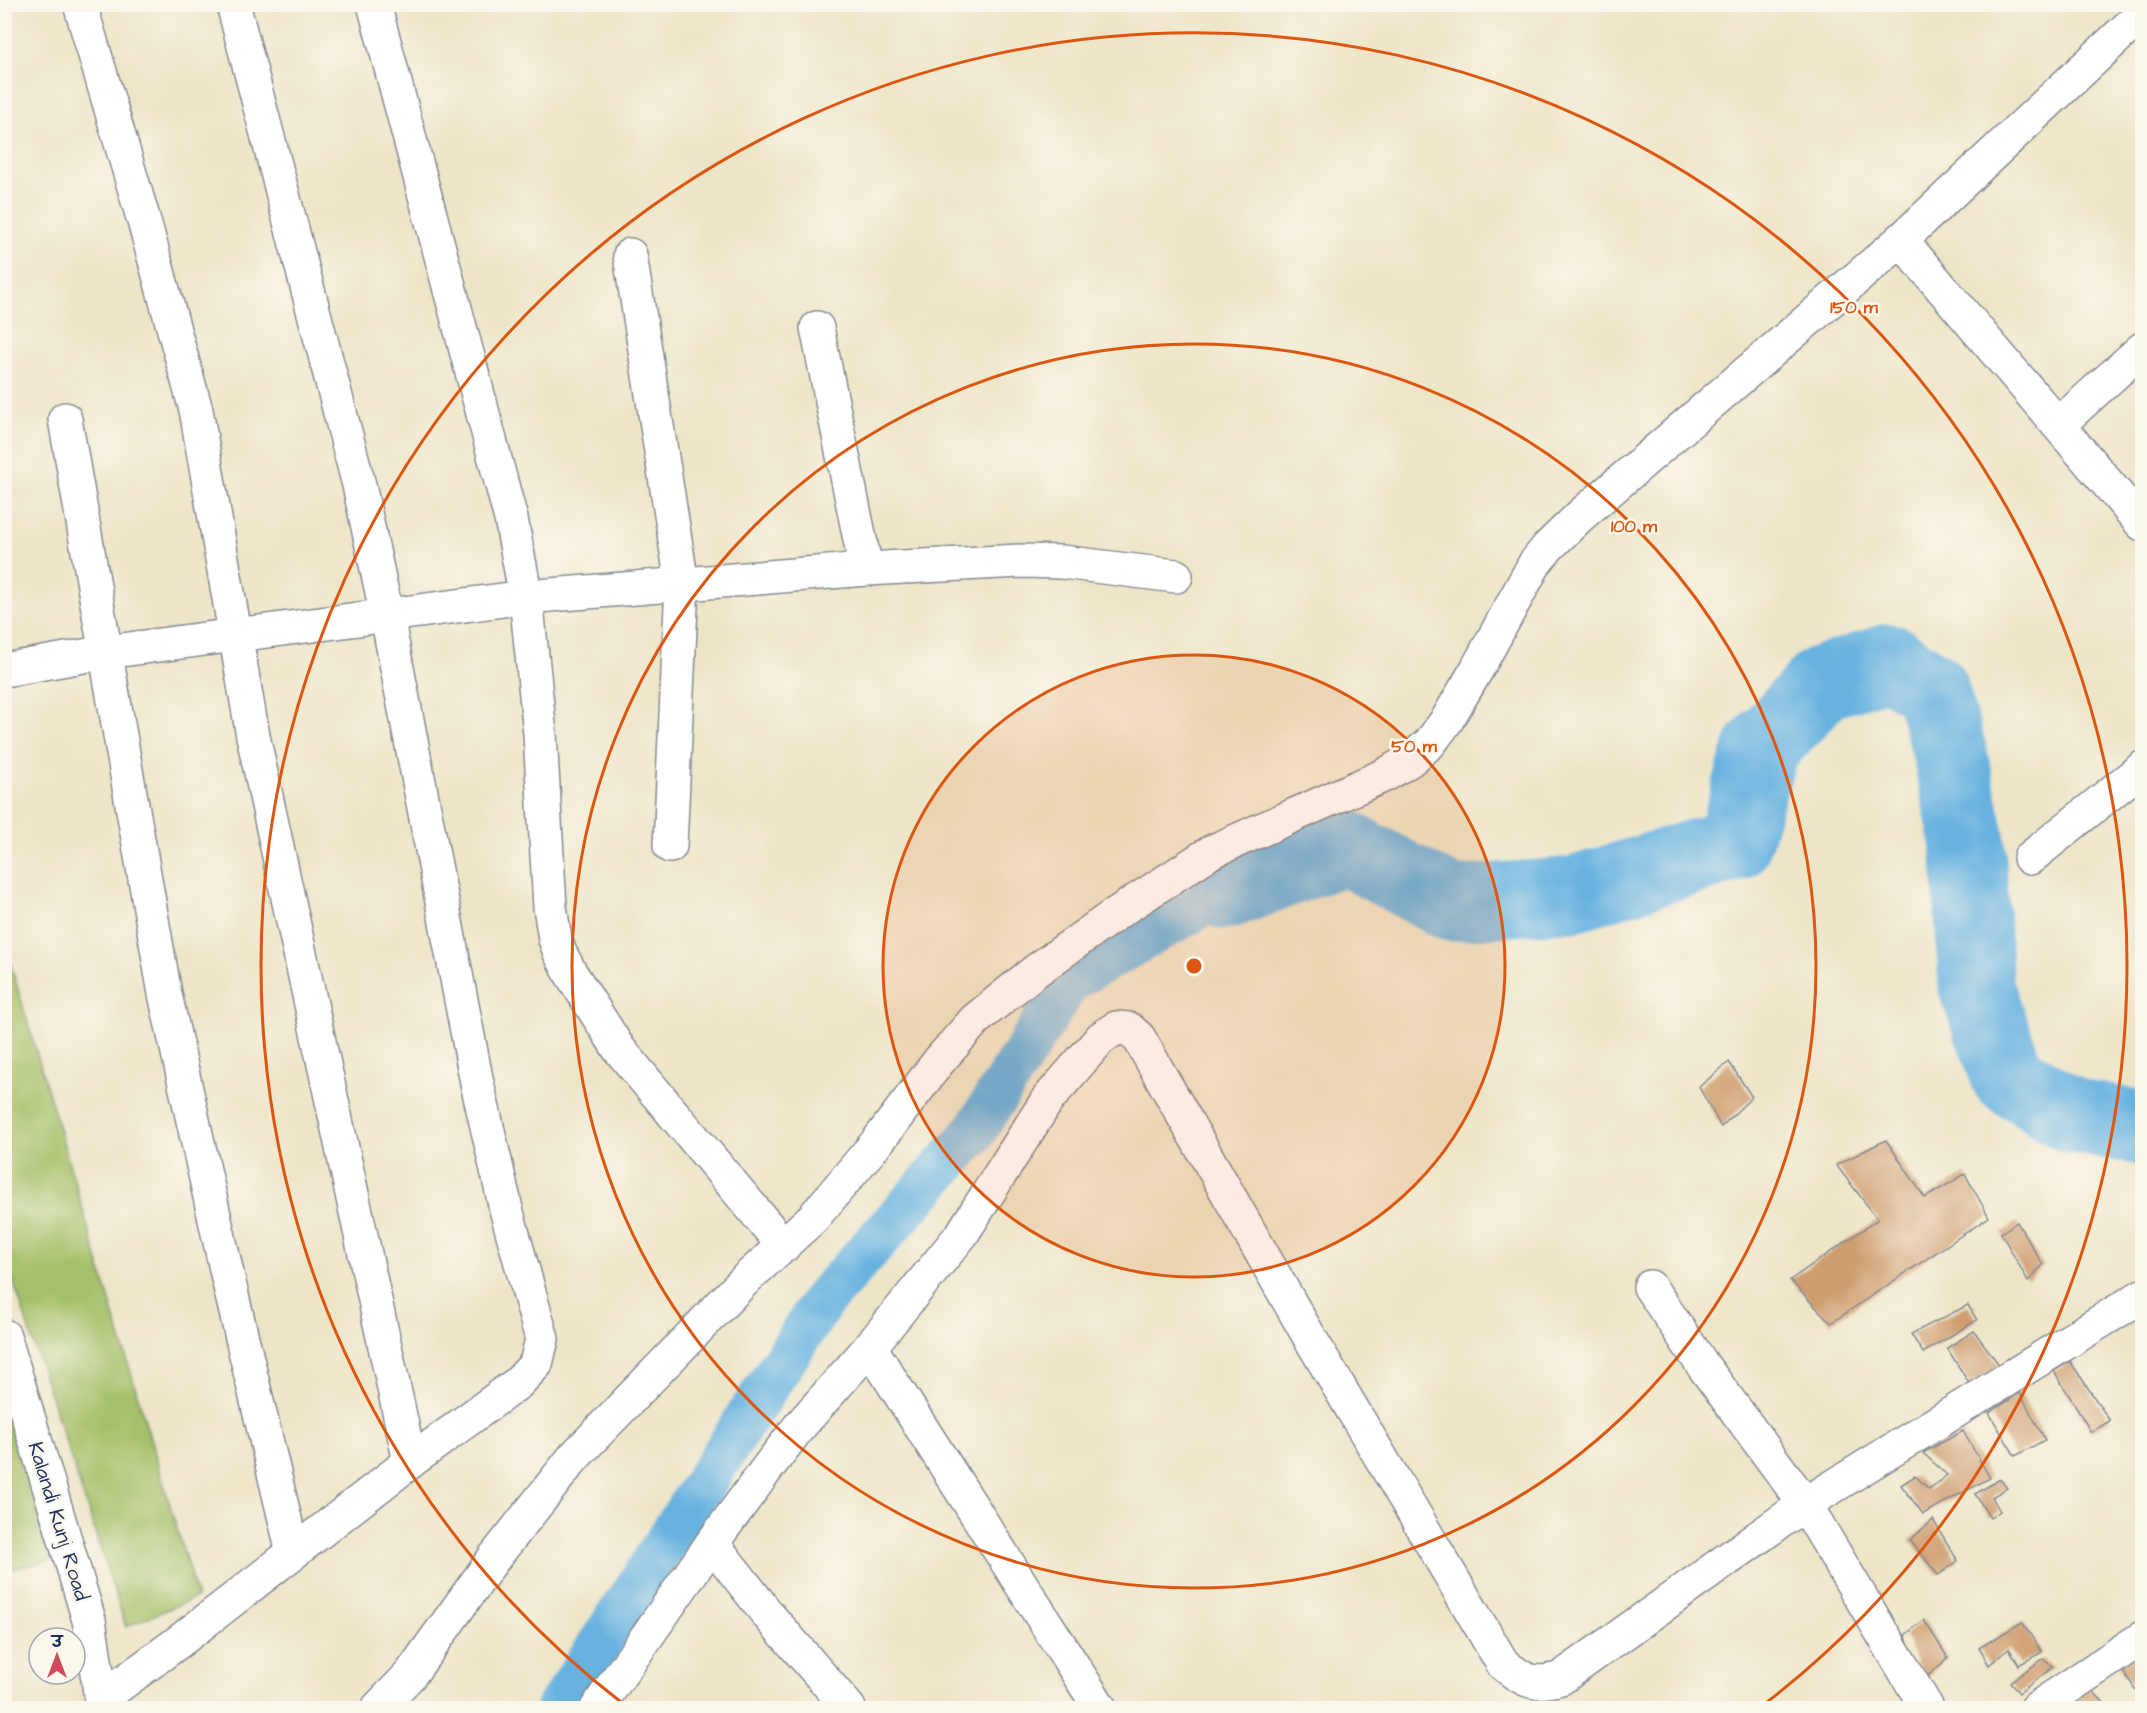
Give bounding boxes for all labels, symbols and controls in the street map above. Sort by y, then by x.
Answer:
text: 150 m [1830,295,1879,320]
text: 100 m [1611,514,1658,539]
text: 50 m [1391,734,1438,759]
centre of rings [1184,956,1204,976]
street label: Kalandi Kunj Road [21,1438,97,1604]
north arrow [27,1626,87,1686]
text: उ [50,1631,64,1653]

